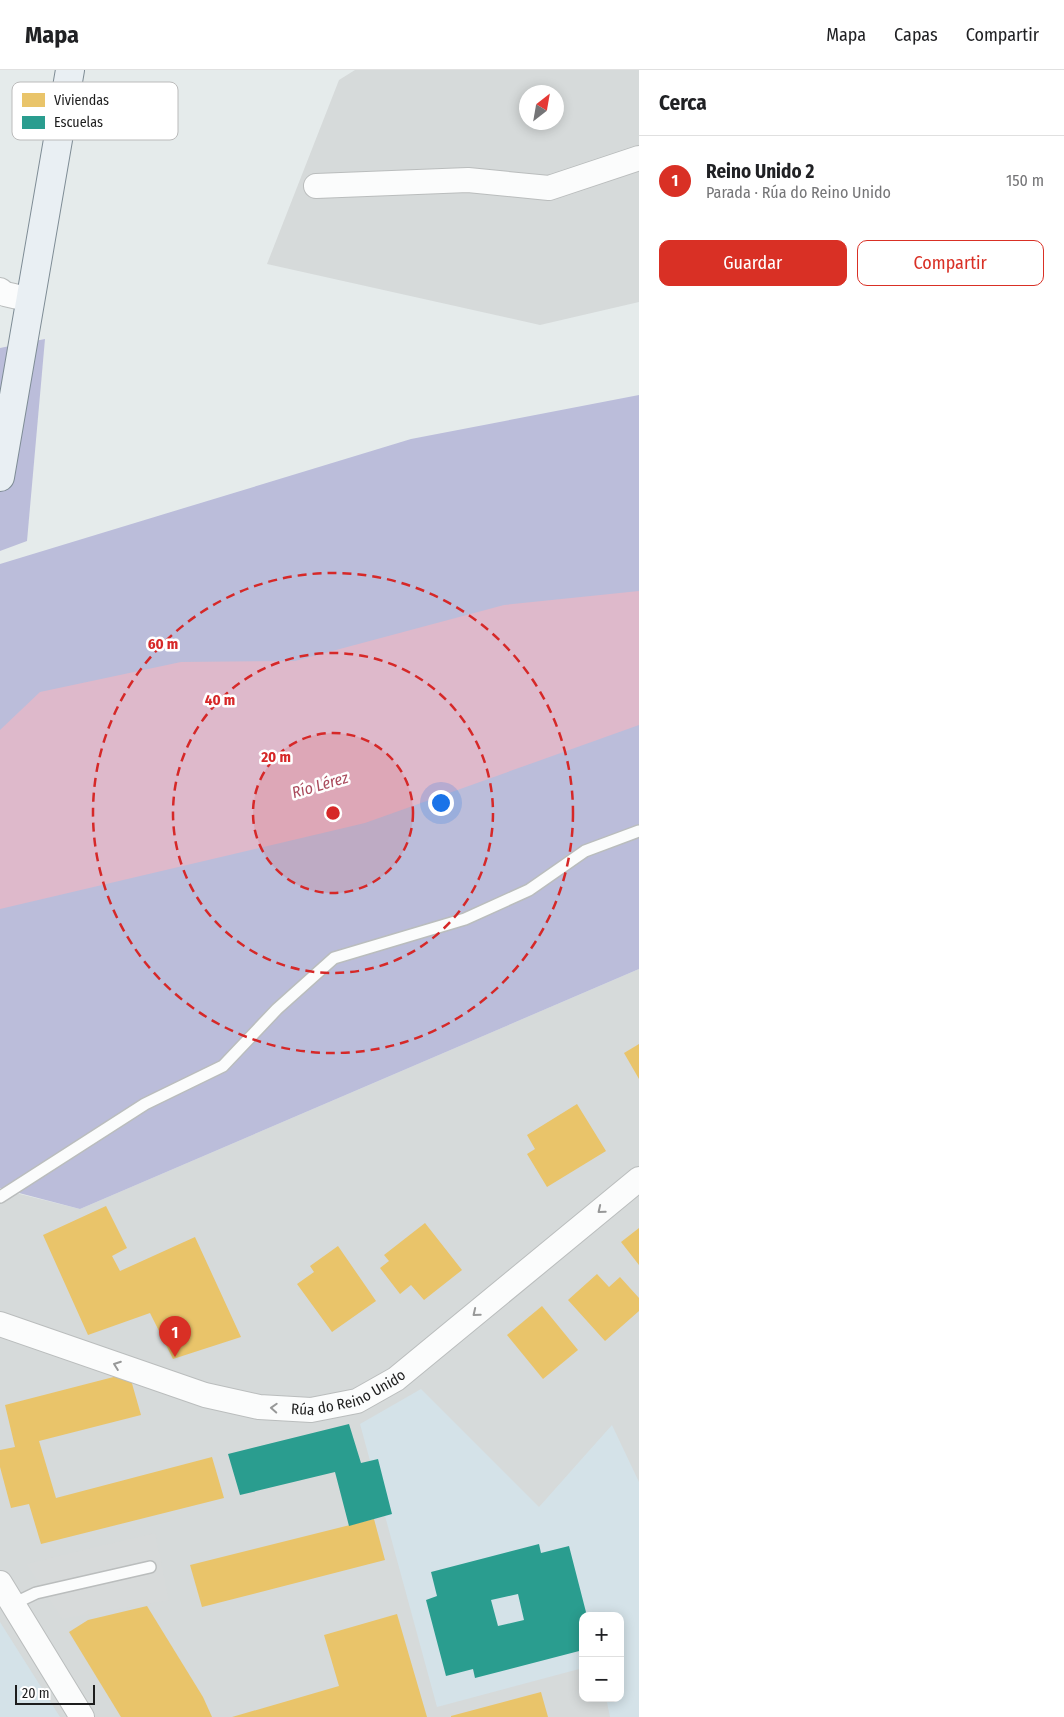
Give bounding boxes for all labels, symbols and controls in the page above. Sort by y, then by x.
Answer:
text: Mapa [25,21,79,49]
text: Mapa [826,24,866,46]
text: Capas [894,24,938,46]
text: Compartir [966,24,1039,46]
legend [12,82,178,140]
north arrow [519,85,564,130]
text: Cerca [659,90,707,116]
text: Viviendas [54,92,109,109]
text: Escuelas [54,114,103,131]
text: Reino Unido 2 [706,160,814,183]
text: 1 [672,171,678,190]
text: 150 m [1006,171,1044,190]
text: Parada · Rúa do Reino Unido [706,183,891,202]
button: Guardar [659,240,847,286]
button: Compartir [857,240,1044,286]
text: 60 m [148,635,178,653]
text: 40 m [205,691,235,709]
text: 20 m [260,748,291,766]
water label: Río Lérez [290,768,351,802]
your location [428,790,454,816]
centre of rings [324,804,342,822]
one-way arrow [598,1204,607,1213]
one-way arrow [473,1307,482,1316]
pin: 1 [159,1316,191,1357]
one-way arrow [114,1361,122,1371]
street label: Rúa do Reino Unido [290,1366,409,1419]
one-way arrow [269,1402,277,1413]
map controls [579,1612,624,1702]
button: + [579,1612,624,1657]
button: − [579,1657,624,1702]
scale bar [15,1682,95,1705]
text: 20 m [22,1685,50,1702]

